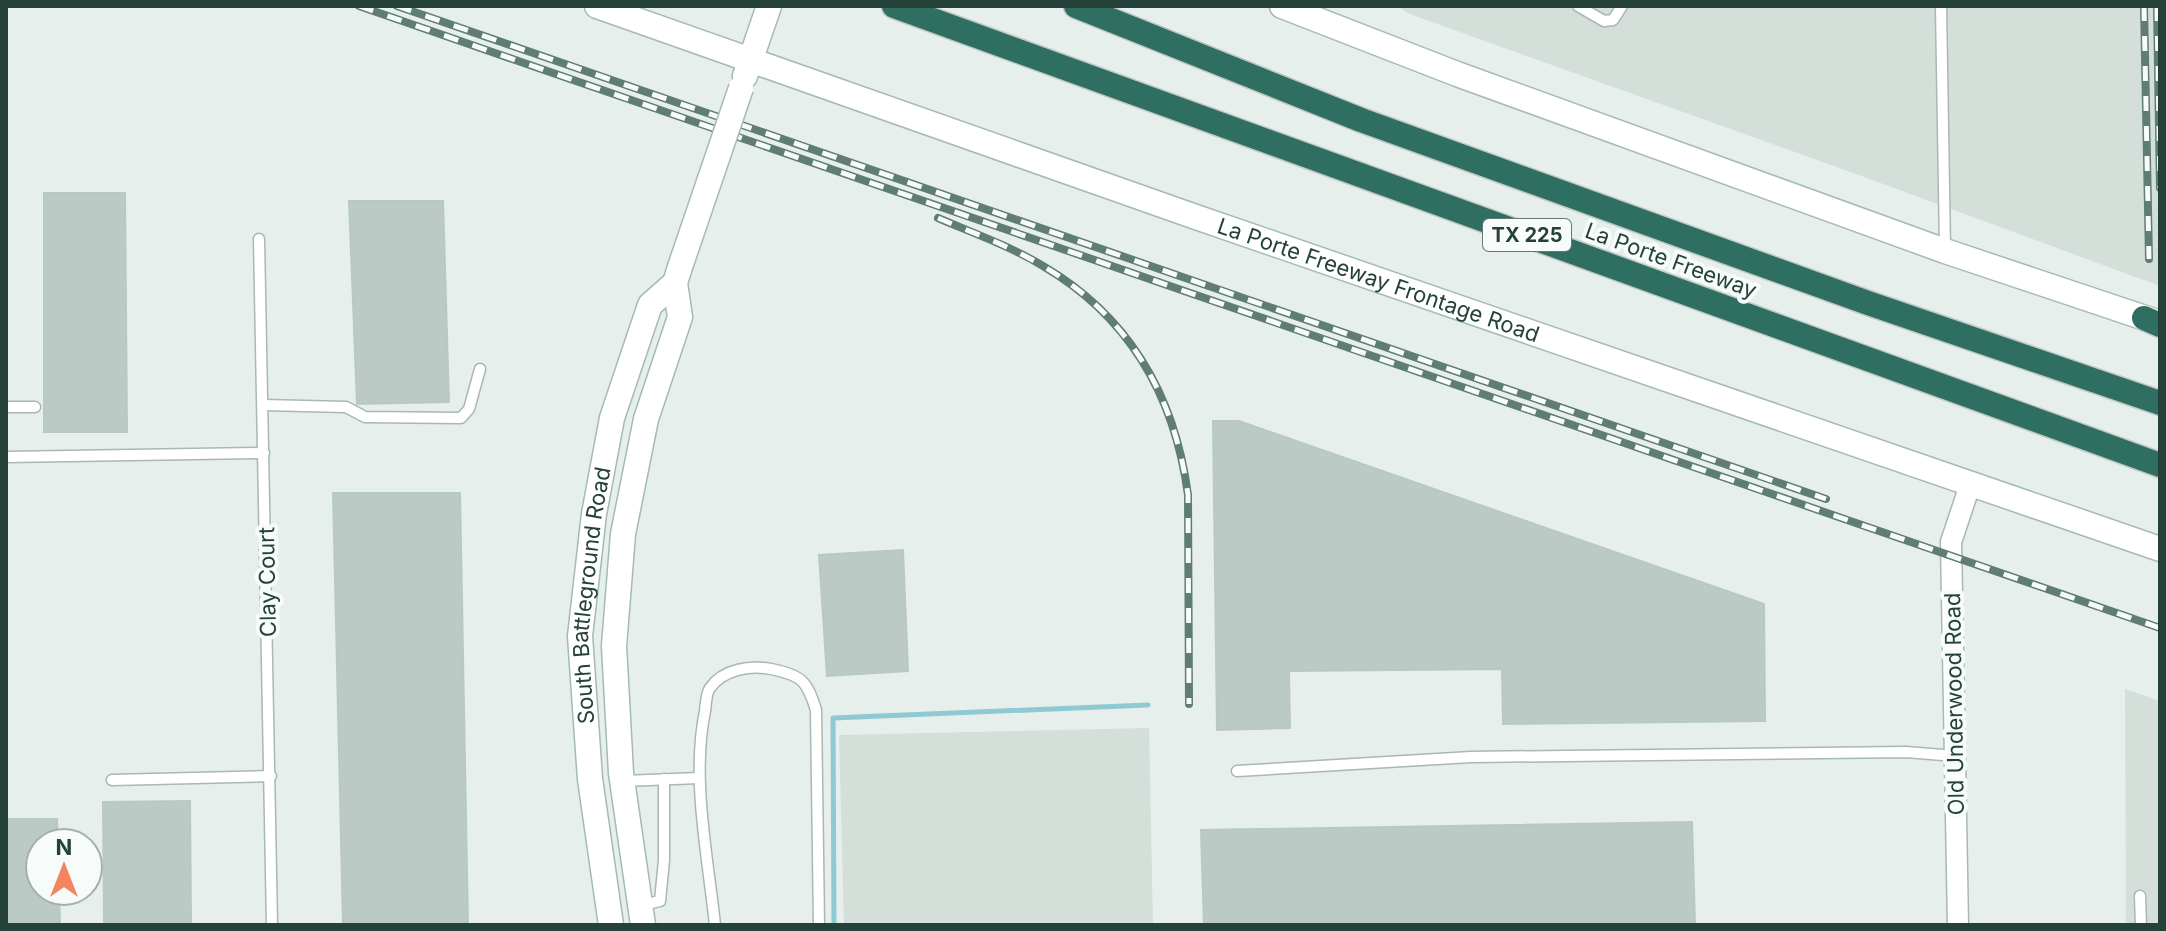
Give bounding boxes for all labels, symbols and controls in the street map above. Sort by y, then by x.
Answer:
street label: La Porte Freeway Frontage Road [1214,212,1543,347]
street label: La Porte Freeway [1582,217,1760,303]
road number: TX 225 [1483,219,1571,251]
street label: South Battleground Road [567,465,616,725]
street label: Clay Court [253,527,281,637]
street label: Old Underwood Road [1939,592,1969,816]
north arrow [24,827,104,907]
text: N [56,834,72,860]

